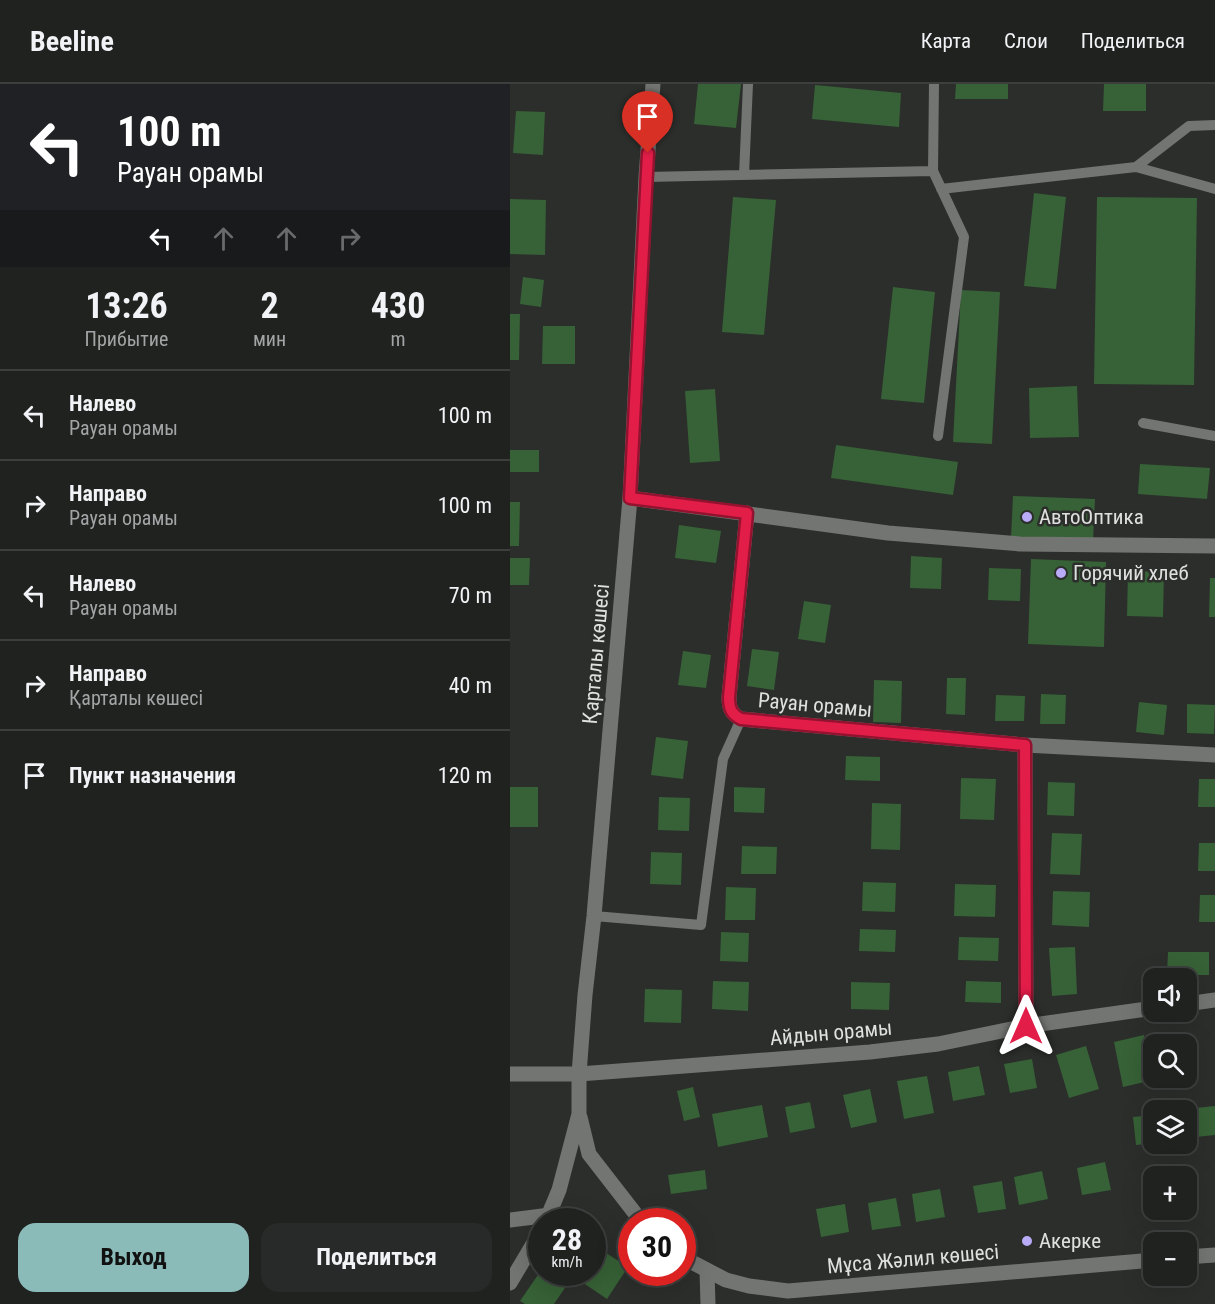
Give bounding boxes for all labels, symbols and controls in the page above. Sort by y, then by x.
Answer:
text: Beeline [30,25,114,58]
text: Карта [921,29,971,53]
text: Слои [1004,29,1048,53]
text: Поделиться [1081,29,1185,53]
pin [622,91,673,153]
icon: arrive [631,100,664,133]
text: 100 m [117,107,222,156]
icon: left [18,108,96,186]
text: Рауан орамы [117,157,264,189]
icon: left [144,222,177,255]
icon: ahead [207,222,240,255]
icon: ahead [270,222,303,255]
icon: right [333,222,366,255]
text: 13:26 [85,285,168,327]
text: 2 [260,285,279,327]
text: 430 [371,285,425,327]
text: Прибытие [85,327,168,351]
text: мин [253,327,286,351]
text: m [391,327,406,351]
text: Налево [69,391,136,416]
icon: left [18,399,51,432]
text: 100 m [438,403,492,428]
text: Рауан орамы [69,416,178,440]
text: Направо [69,481,147,506]
icon: right [18,489,51,522]
text: 100 m [438,493,492,518]
place label: АвтоОптика [1039,505,1144,529]
text: Рауан орамы [69,506,178,530]
marker: АвтоОптика [1020,510,1034,524]
place label: Горячий хлеб [1073,561,1189,585]
marker: Горячий хлеб [1054,566,1068,580]
text: Налево [69,571,136,596]
icon: left [18,579,51,612]
text: 70 m [449,583,492,608]
street label: Қарталы көшесі [578,583,614,725]
text: Рауан орамы [69,596,178,620]
text: Направо [69,661,147,686]
icon: right [18,669,51,702]
text: 40 m [449,673,492,698]
text: Қарталы көшесі [69,686,203,710]
street label: Рауан орамы [757,688,873,722]
icon: arrive [18,759,51,792]
text: Пункт назначения [69,763,236,788]
text: 120 m [438,763,492,788]
map controls [1143,968,1197,1286]
button: sound [1143,968,1197,1022]
position arrow [994,994,1058,1058]
street label: Айдын орамы [769,1016,893,1050]
button: search [1143,1034,1197,1088]
button: layers [1143,1100,1197,1154]
button: + [1143,1166,1197,1220]
speed limit sign: 30 [618,1208,696,1286]
text: 28 [552,1222,582,1257]
button: Выход [18,1223,249,1292]
button: Поделиться [261,1223,492,1292]
place label: Акерке [1039,1229,1101,1253]
button: − [1143,1232,1197,1286]
marker: Акерке [1020,1234,1034,1248]
street label: Мұса Жәлил көшесі [826,1240,1000,1278]
text: km/h [552,1253,582,1271]

